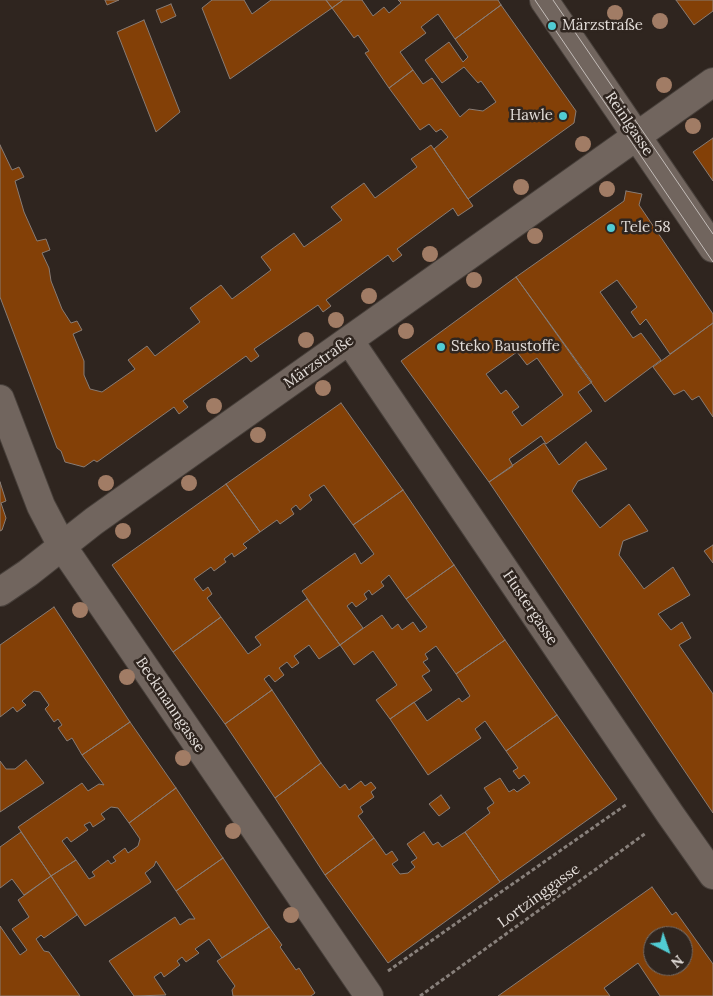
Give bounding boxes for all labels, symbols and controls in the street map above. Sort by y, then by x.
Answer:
place label: Märzstraße [562,17,643,35]
marker: Märzstraße [546,20,558,32]
street label: Reinlgasse [601,89,657,159]
place label: Hawle [510,107,553,125]
marker: Hawle [557,110,569,122]
place label: Tele 58 [621,219,671,237]
marker: Tele 58 [605,222,617,234]
street label: Märzstraße [281,331,357,393]
place label: Steko Baustoffe [451,338,560,356]
marker: Steko Baustoffe [435,341,447,353]
street label: Hustergasse [499,567,561,649]
street label: Beckmanngasse [132,654,208,756]
street label: Lortzinggasse [494,860,584,932]
north arrow [643,926,693,976]
text: N [667,951,687,972]

